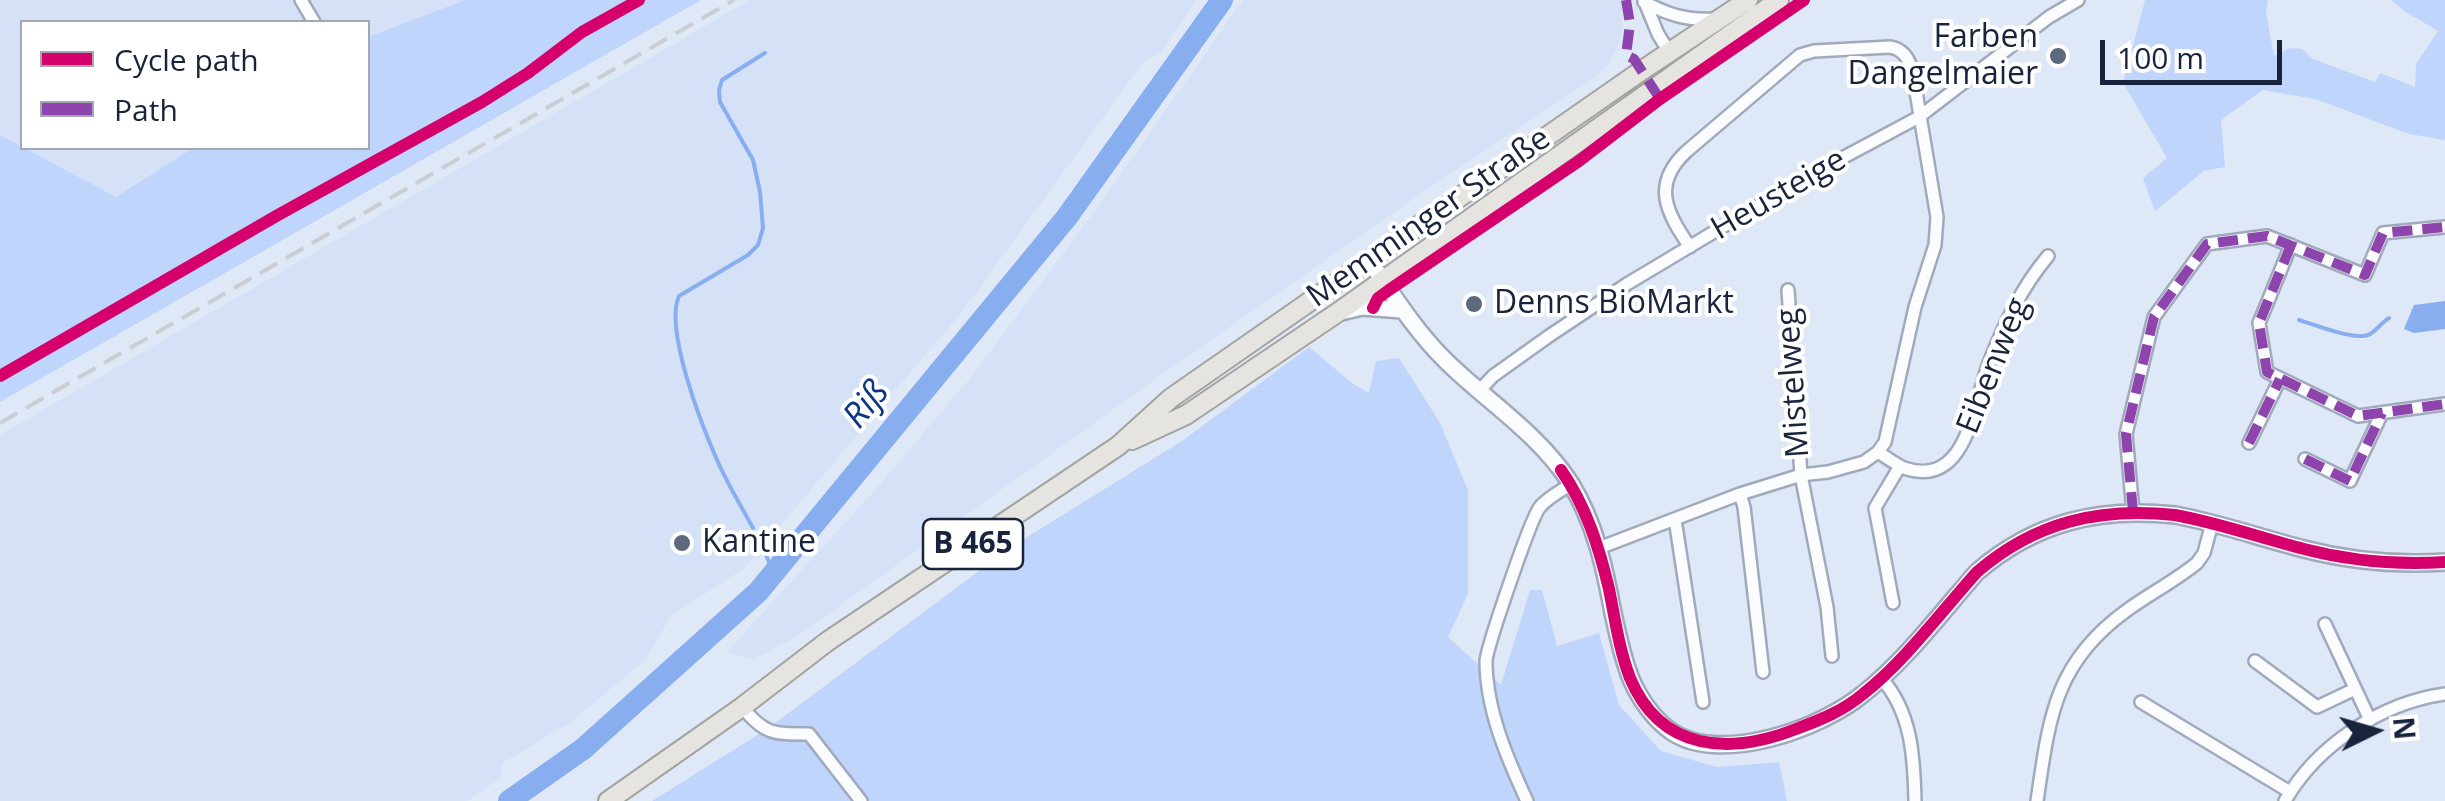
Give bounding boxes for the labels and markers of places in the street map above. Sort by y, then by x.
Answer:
place label: Farben Dangelmaier [1847,19,2038,94]
marker: Farben Dangelmaier [2047,45,2069,67]
place label: Denns BioMarkt [1494,285,1734,323]
marker: Denns BioMarkt [1463,293,1485,315]
place label: Kantine [702,524,816,562]
marker: Kantine [671,532,693,554]

